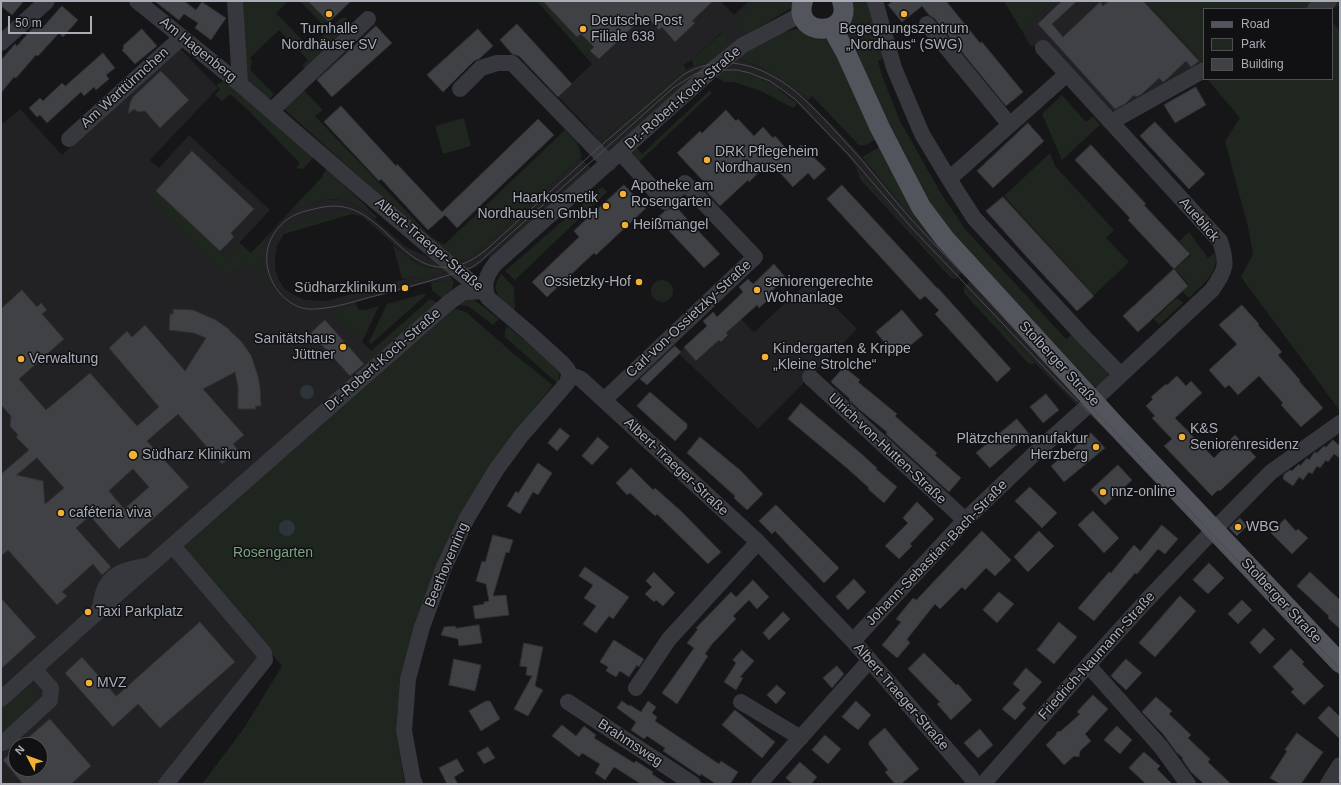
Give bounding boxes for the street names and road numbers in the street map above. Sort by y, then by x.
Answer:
street label: Am Hagenberg [156,14,240,86]
street label: Dr.-Robert-Koch-Straße [622,43,744,153]
street label: Am Warttürmchen [78,44,172,132]
street label: Albert-Traeger-Straße [371,195,487,295]
street label: Aueblick [1175,195,1223,245]
street label: Carl-von-Ossietzky-Straße [623,257,755,381]
street label: Dr.-Robert-Koch-Straße [322,305,444,415]
street label: Stolberger Straße [1015,318,1103,410]
street label: Ulrich-von-Hutten-Straße [824,390,950,508]
street label: Albert-Traeger-Straße [620,414,732,520]
street label: Johann-Sebastian-Bach-Straße [863,477,1011,629]
street label: Beethovenring [422,520,472,610]
street label: Stolberger Straße [1237,555,1325,647]
street label: Friedrich-Naumann-Straße [1035,589,1159,723]
street label: Albert-Traeger-Straße [850,640,952,754]
street label: Brahmsweg [594,716,666,770]

